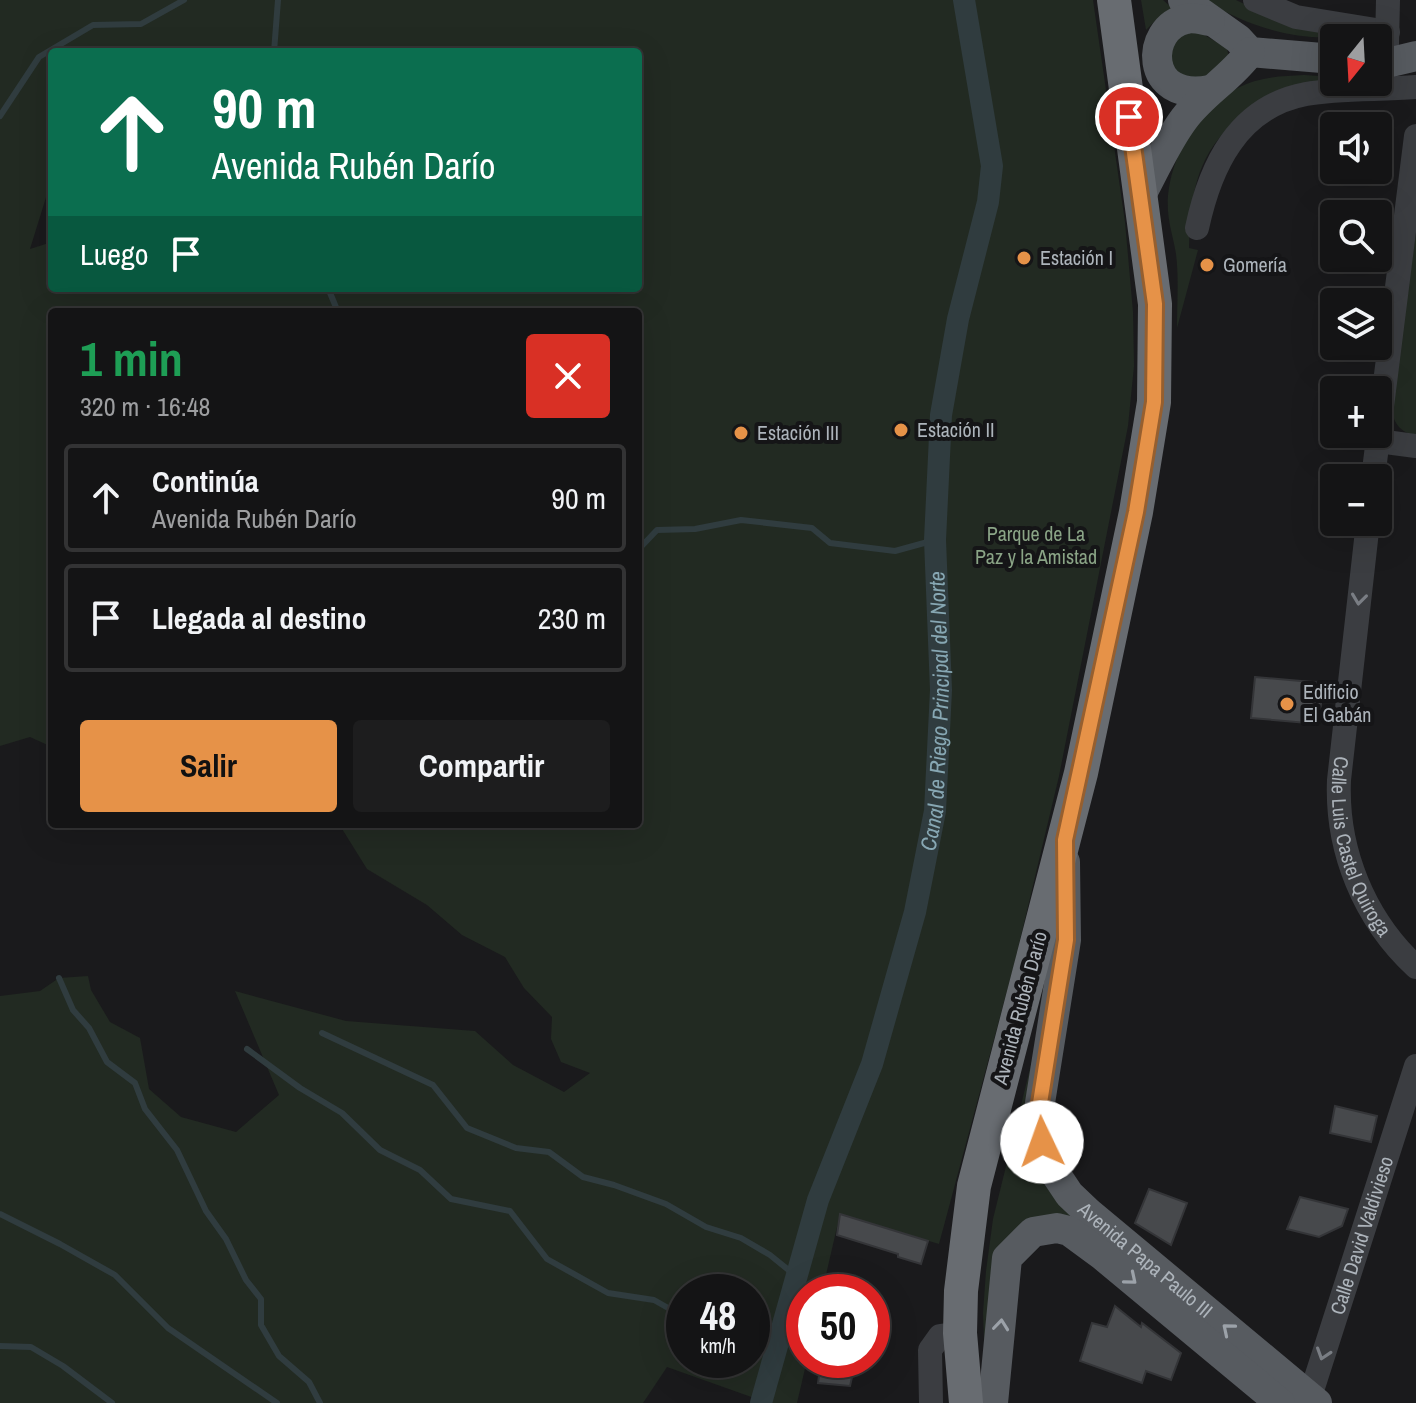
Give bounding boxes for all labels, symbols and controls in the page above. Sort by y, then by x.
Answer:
north arrow [1320,24,1392,96]
map controls [1320,24,1392,536]
text: 90 m [212,70,317,145]
icon: ahead [80,80,184,184]
pin [1095,83,1163,151]
icon: arrive [1107,95,1151,139]
button: sound [1320,112,1392,184]
text: Avenida Rubén Darío [212,142,495,190]
button: search [1320,200,1392,272]
icon: arrive [164,232,208,276]
text: Luego [80,234,148,274]
place label: Estación I [1040,244,1113,271]
marker: Estación I [1015,249,1033,267]
place label: Gomería [1223,251,1287,278]
marker: Gomería [1198,256,1216,274]
button: layers [1320,288,1392,360]
text: 1 min [80,326,183,391]
button: close [526,334,610,418]
button: + [1320,376,1392,448]
text: 320 m · 16:48 [80,389,210,424]
place label: Estación II [917,416,995,443]
place label: Estación III [757,419,839,446]
marker: Estación II [892,421,910,439]
marker: Estación III [732,424,750,442]
text: Continúa [152,461,259,501]
button: − [1320,464,1392,536]
icon: ahead [84,476,128,520]
text: 90 m [551,478,606,518]
text: Avenida Rubén Darío [152,501,357,536]
park label: Parque de La Paz y la Amistad [975,520,1097,570]
water label: Canal de Riego Principal del Norte [912,571,956,853]
one-way arrow [1351,593,1368,606]
icon: arrive [84,596,128,640]
text: Llegada al destino [152,598,367,638]
text: 230 m [538,598,606,638]
place label: Edificio El Gabán [1303,678,1371,728]
marker: Edificio El Gabán [1278,695,1296,713]
button: Salir [80,720,337,812]
button: Compartir [353,720,610,812]
street label: Calle Luis Castel Quiroga [1326,755,1398,942]
street label: Avenida Rubén Darío [986,928,1053,1088]
position arrow [1000,1100,1084,1184]
street label: Calle David Valdivieso [1323,1153,1399,1318]
street label: Avenida Papa Paulo III [1072,1195,1219,1324]
one-way arrow [1121,1269,1136,1284]
speed limit sign: 50 [786,1274,890,1378]
text: 48 [700,1289,736,1342]
one-way arrow [992,1318,1009,1331]
one-way arrow [1223,1324,1237,1339]
text: km/h [700,1332,736,1359]
one-way arrow [1317,1346,1333,1360]

